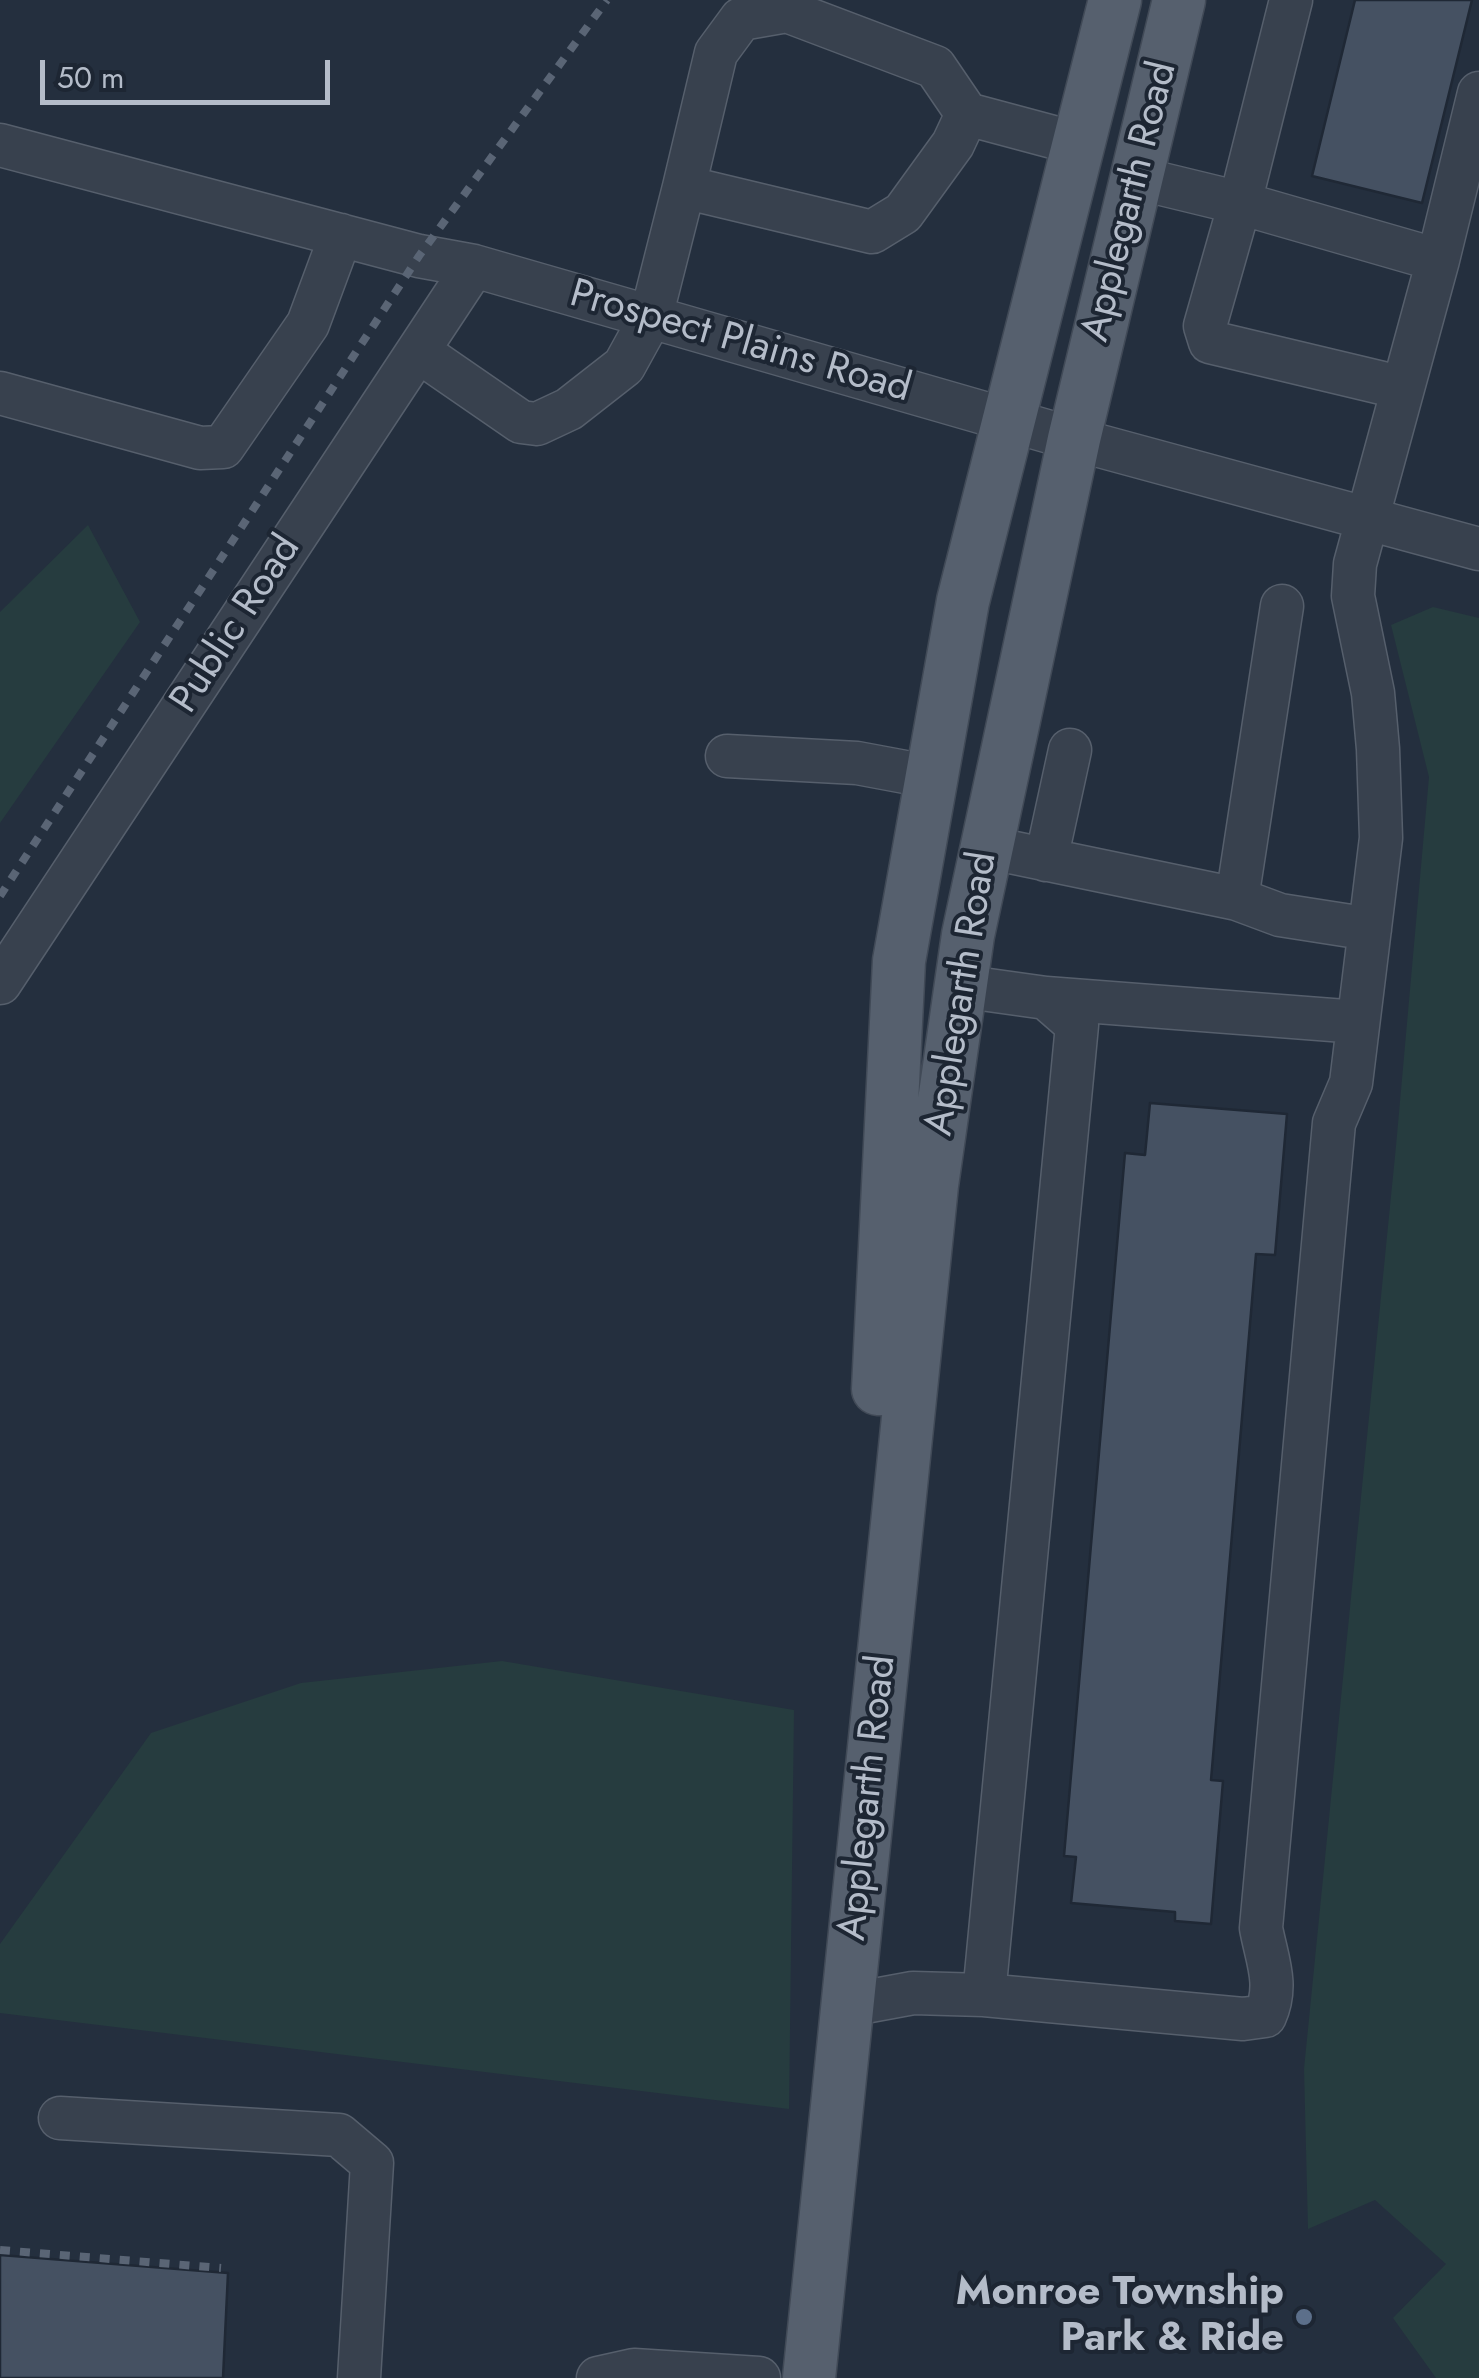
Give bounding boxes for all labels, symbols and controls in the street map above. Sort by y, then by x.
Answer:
scale bar [45,40,335,102]
text: 50 m [57,56,124,99]
street label: Applegarth Road [1073,57,1189,347]
street label: Prospect Plains Road [564,271,916,415]
street label: Public Road [162,527,312,723]
street label: Applegarth Road [917,849,1009,1139]
street label: Applegarth Road [830,1653,908,1943]
place label: Monroe Township Park & Ride [956,2270,1284,2364]
marker: Monroe Township Park & Ride [1293,2306,1315,2328]

